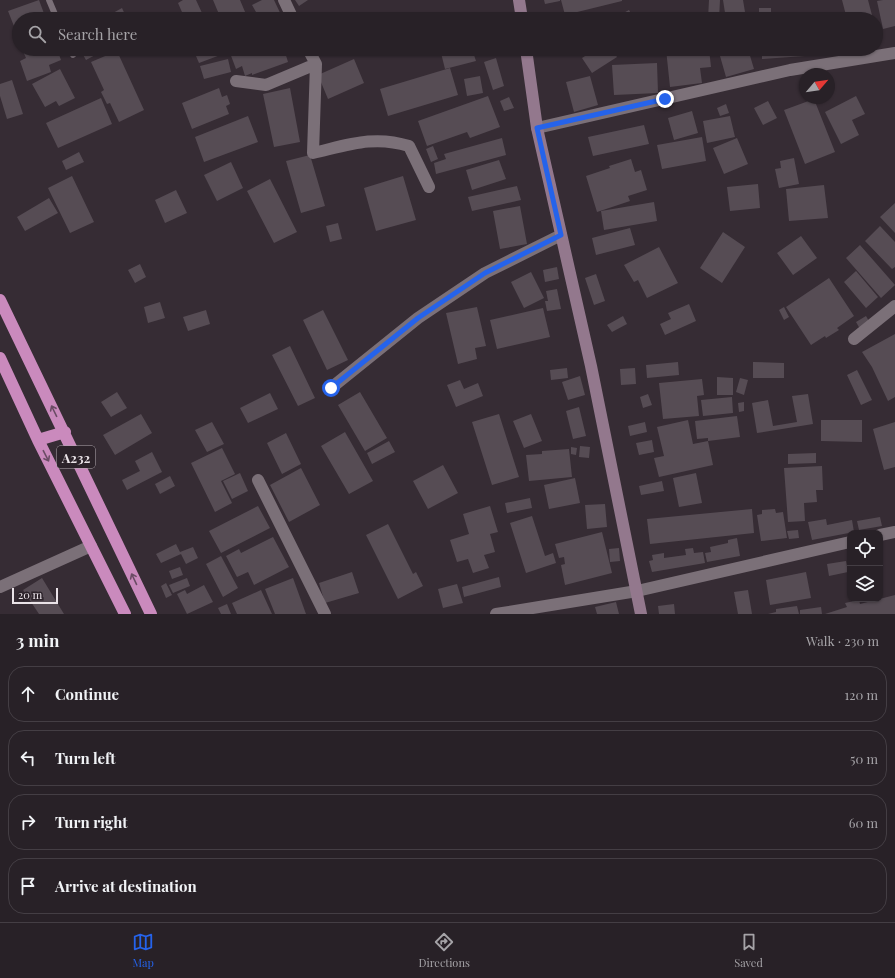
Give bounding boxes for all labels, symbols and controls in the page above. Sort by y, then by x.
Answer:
search box [12,12,883,56]
icon: search [26,23,48,45]
text: Search here [58,24,137,44]
north arrow [799,68,835,104]
route end [656,90,674,108]
route start [322,379,340,397]
one-way arrow [50,405,57,417]
road number: A232 [57,446,95,468]
one-way arrow [43,450,50,462]
map controls [847,530,883,602]
button: locate [847,530,883,566]
button: layers [847,566,883,602]
one-way arrow [130,573,137,585]
scale bar [12,586,58,605]
text: 20 m [18,587,42,602]
text: 3 min [16,629,59,651]
text: Walk · 230 m [806,632,879,649]
icon: ahead [17,683,39,705]
text: Continue [55,684,119,704]
text: 120 m [844,686,878,703]
icon: left [17,747,39,769]
text: Turn left [55,748,116,768]
text: 50 m [850,750,878,767]
icon: right [17,811,39,833]
text: Turn right [55,812,128,832]
text: 60 m [849,814,878,831]
icon: arrive [17,875,39,897]
text: Arrive at destination [55,876,197,896]
tab: Map [132,931,154,970]
tab: Directions [418,931,470,970]
tab: Saved [734,931,763,970]

